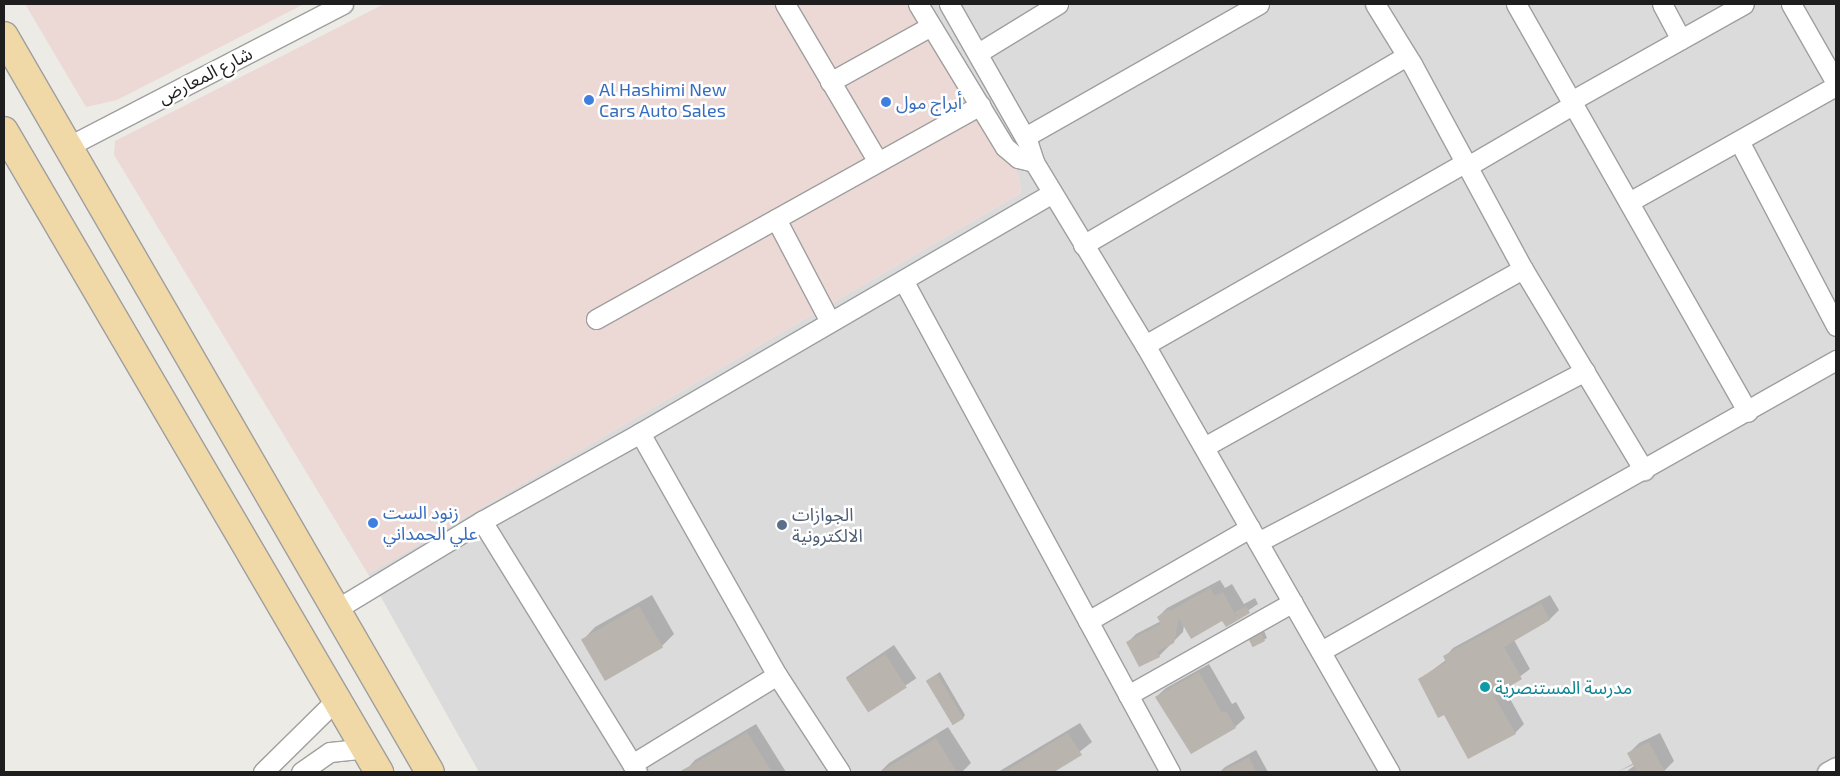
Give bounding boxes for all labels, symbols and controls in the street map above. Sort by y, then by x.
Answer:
street label: شارع المعارض [154,42,256,108]
place label: Al Hashimi New Cars Auto Sales [599,79,727,122]
place label: أبراج مول [896,91,962,113]
marker: Al Hashimi New Cars Auto Sales [583,94,595,106]
marker: أبراج مول [880,96,892,108]
place label: زنود الست علي الحمداني [383,502,477,544]
place label: الجوازات الالكترونية [792,504,863,546]
marker: زنود الست علي الحمداني [367,517,379,529]
marker: الجوازات الالكترونية [776,519,788,531]
place label: مدرسة المستنصرية [1495,676,1632,698]
marker: مدرسة المستنصرية [1479,681,1491,693]

